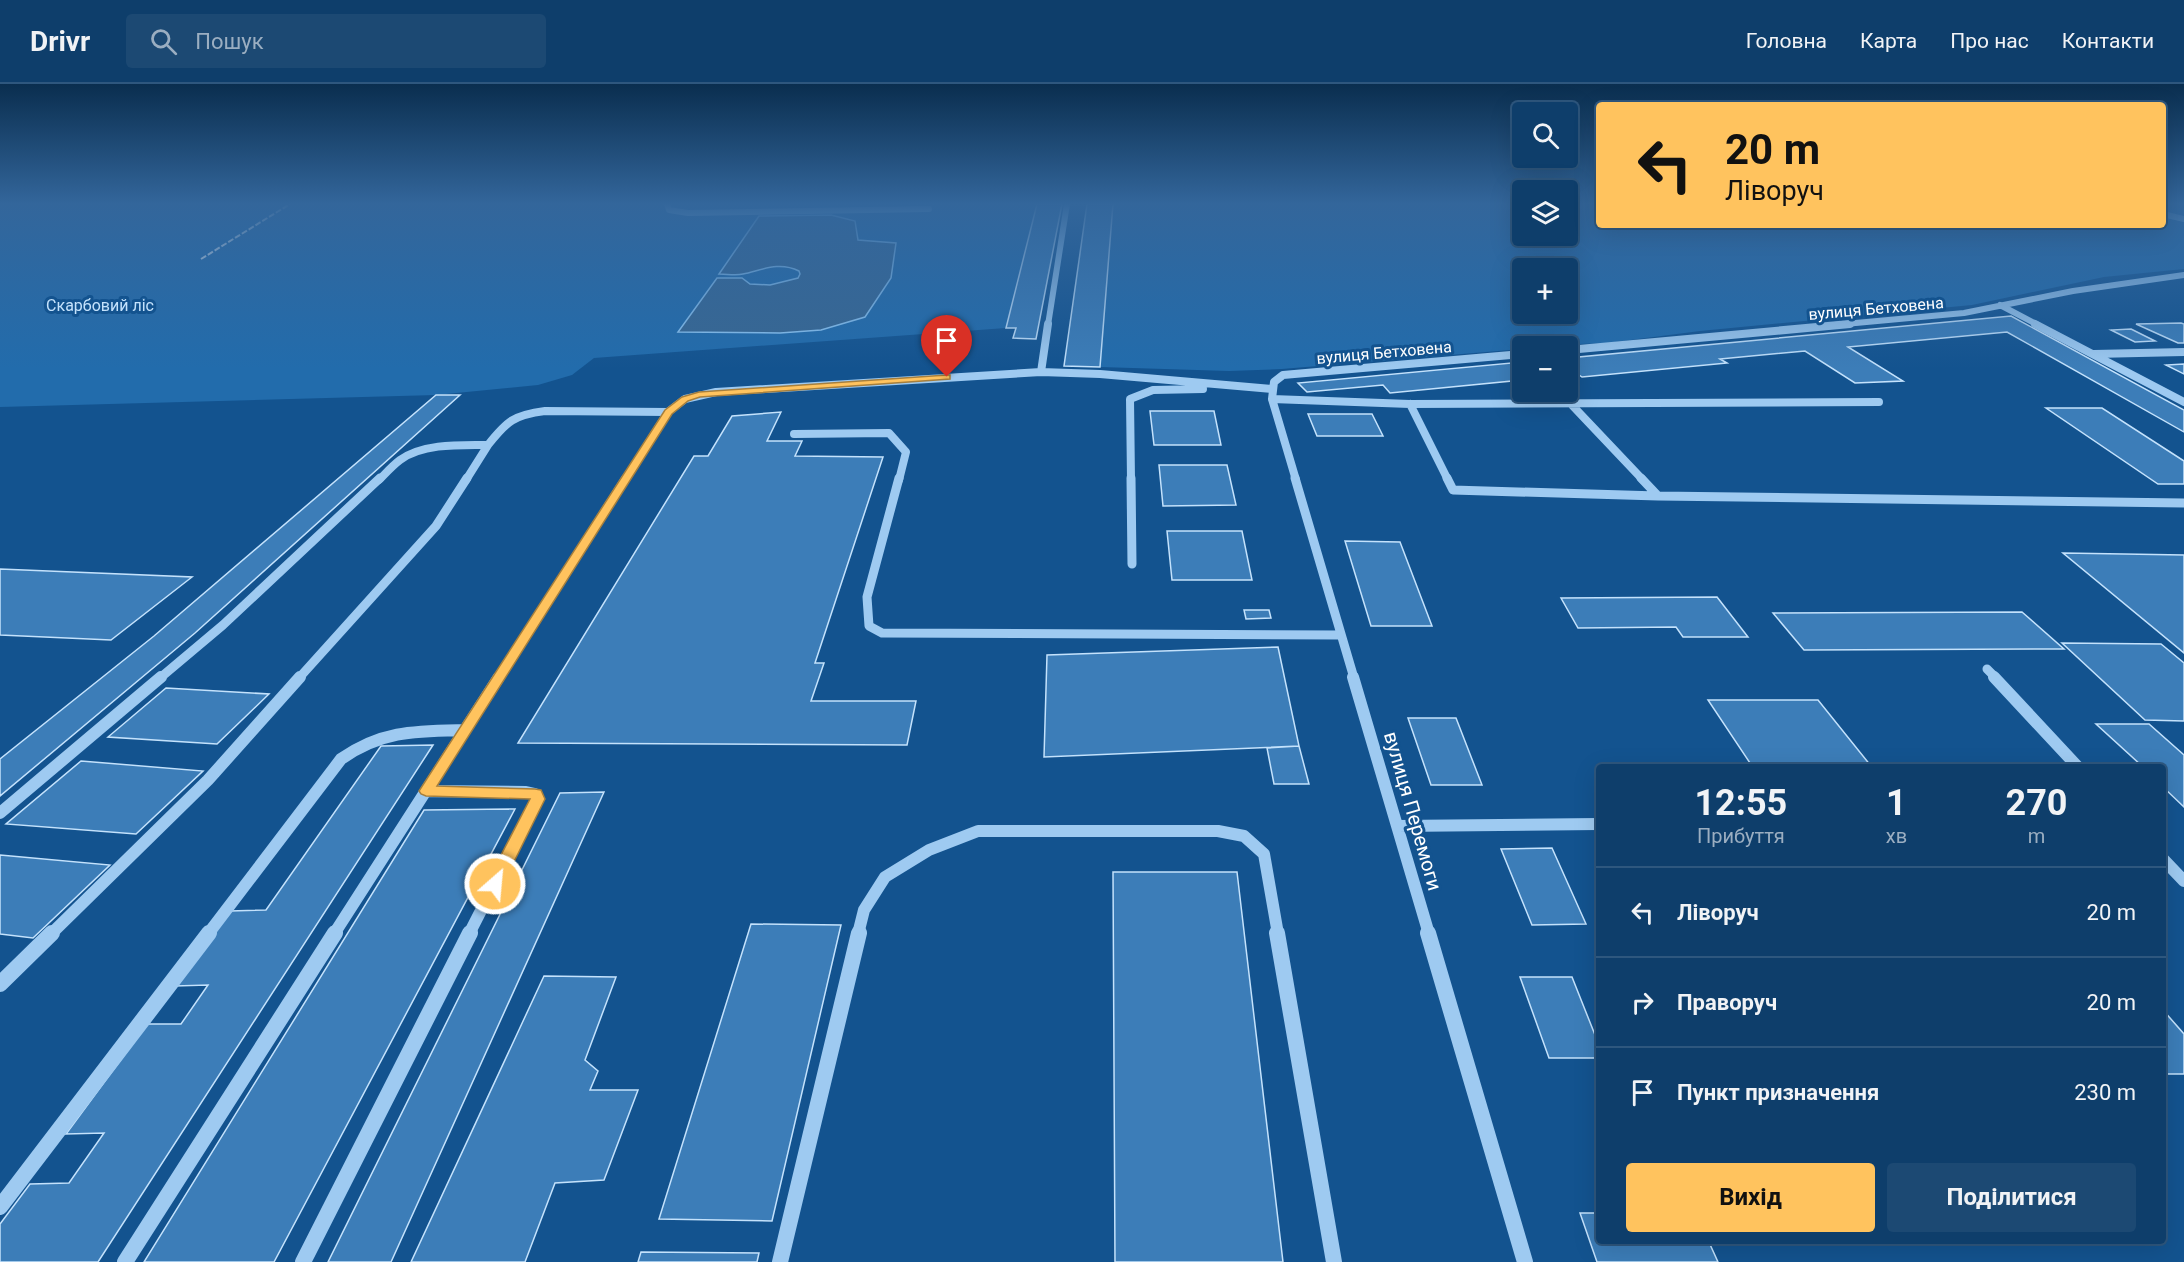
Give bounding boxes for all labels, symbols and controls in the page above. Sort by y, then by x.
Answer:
search box [126,14,546,68]
text: Drivr [30,25,90,58]
icon: search [147,25,180,58]
text: Пошук [195,29,264,54]
text: Головна [1746,29,1827,53]
text: Карта [1860,29,1917,53]
text: Про нас [1950,29,2029,53]
text: Контакти [2062,29,2154,53]
map controls [1512,102,1578,402]
button: search [1512,102,1578,168]
text: 20 m [1725,125,1820,174]
icon: left [1626,126,1704,204]
text: Ліворуч [1725,175,1824,207]
button: layers [1512,180,1578,246]
button: + [1512,258,1578,324]
street label: вулиця Бетховена [1808,293,1945,324]
park label: Скарбовий ліс [46,296,154,315]
pin [921,315,972,377]
icon: arrive [930,324,963,357]
button: − [1512,336,1578,402]
street label: вулиця Бетховена [1316,337,1453,368]
street label: вулиця Перемоги [1379,729,1447,893]
text: 12:55 [1694,782,1787,824]
text: 1 [1886,782,1907,824]
text: 270 [2006,782,2068,824]
text: Прибуття [1697,824,1785,848]
text: хв [1886,824,1907,848]
text: m [2028,824,2045,848]
position arrow [463,852,527,916]
icon: left [1626,896,1659,929]
text: Ліворуч [1677,900,1759,925]
text: 20 m [2087,900,2136,925]
icon: right [1626,986,1659,1019]
text: Праворуч [1677,990,1777,1015]
text: 20 m [2087,990,2136,1015]
icon: arrive [1626,1076,1659,1109]
text: Пункт призначення [1677,1080,1879,1105]
text: 230 m [2074,1080,2136,1105]
button: Вихід [1626,1163,1875,1232]
button: Поділитися [1887,1163,2136,1232]

